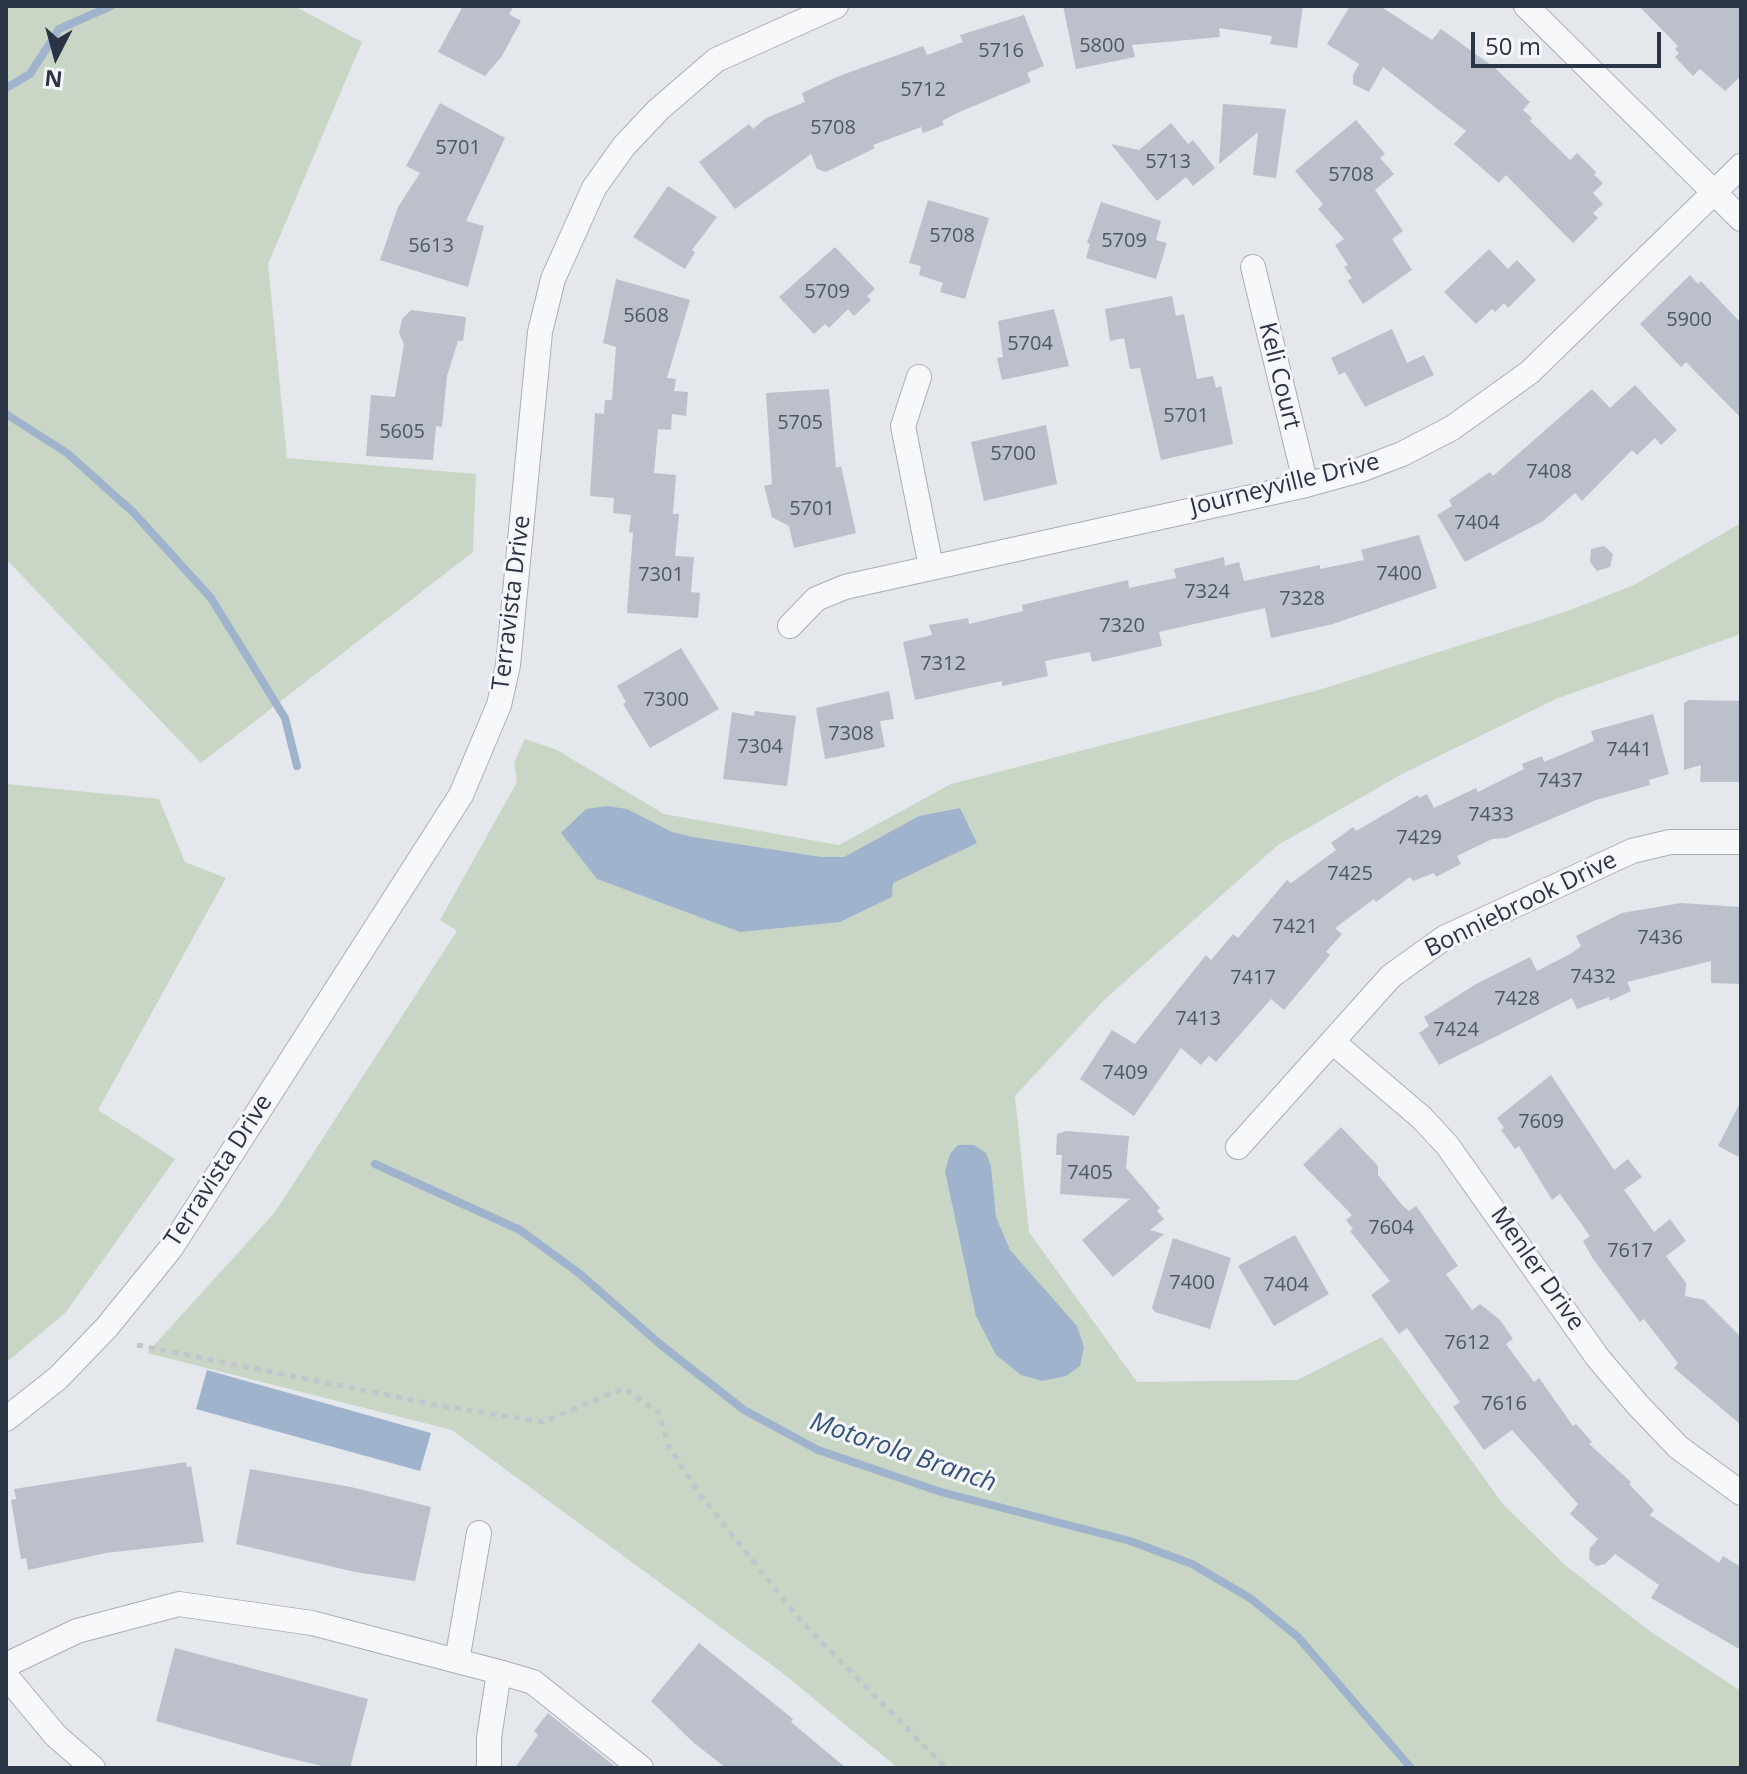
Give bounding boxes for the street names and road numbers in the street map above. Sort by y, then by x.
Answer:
street label: Keli Court [1252,320,1306,432]
street label: Journeyville Drive [1187,448,1383,522]
street label: Terravista Drive [487,514,537,692]
street label: Bonniebrook Drive [1420,846,1622,964]
street label: Terravista Drive [159,1089,279,1253]
street label: Menler Drive [1484,1202,1590,1336]

